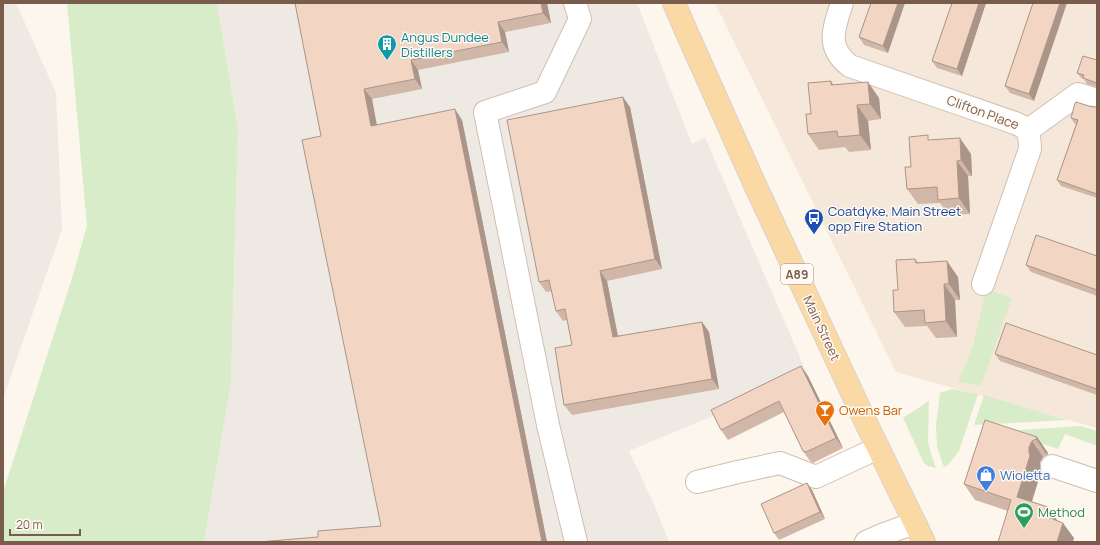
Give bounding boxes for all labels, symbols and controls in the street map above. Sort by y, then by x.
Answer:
place label: Angus Dundee Distillers [401,28,489,61]
building icon: Angus Dundee Distillers [376,33,398,61]
street label: Clifton Place [944,91,1022,134]
place label: Coatdyke, Main Street opp Fire Station [828,202,961,235]
bus stop icon: Coatdyke, Main Street opp Fire Station [803,207,825,235]
road number: A89 [781,264,813,284]
street label: Main Street [799,293,845,363]
bar icon: Owens Bar [814,399,836,427]
place label: Owens Bar [839,401,903,419]
shop icon: Wioletta [975,464,997,492]
place label: Wioletta [1000,466,1050,484]
sports icon: Method [1013,501,1035,529]
place label: Method [1038,503,1085,521]
scale bar [10,511,80,537]
text: 20 m [16,516,43,533]

